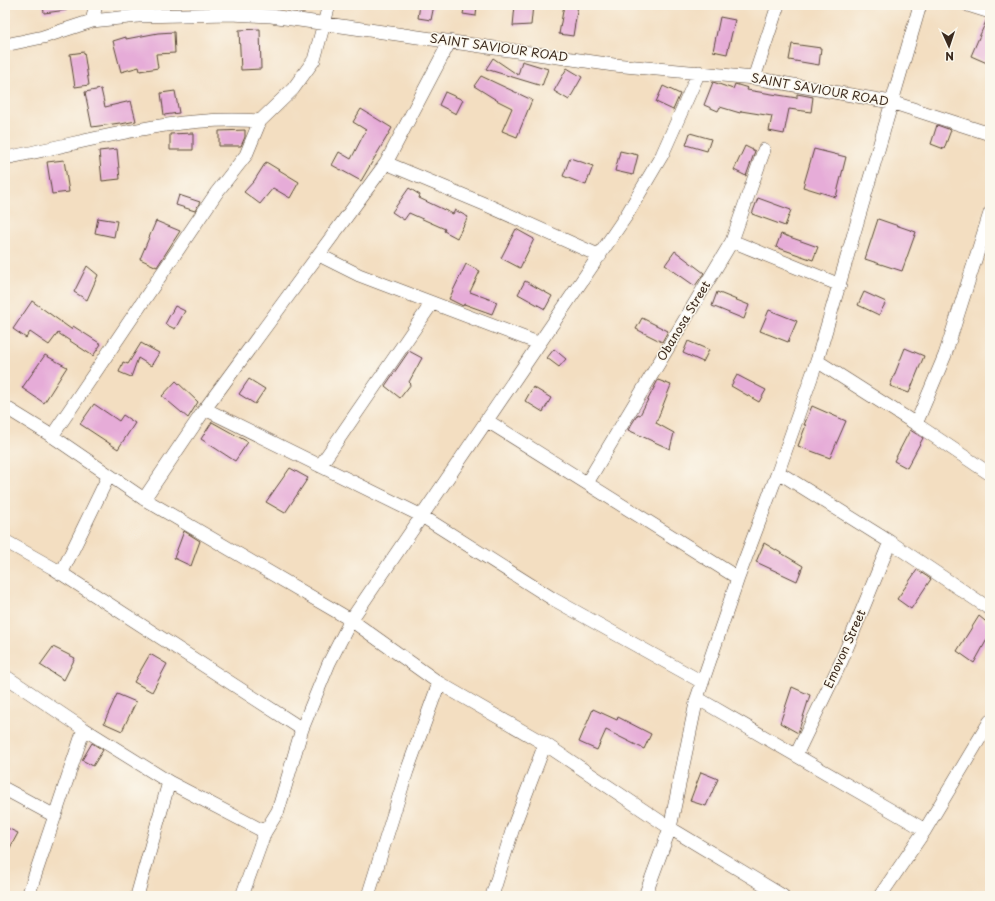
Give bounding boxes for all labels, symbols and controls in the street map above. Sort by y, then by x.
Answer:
north arrow [929,26,969,66]
street label: SAINT SAVIOUR ROAD [429,28,569,66]
text: N [944,48,954,65]
street label: SAINT SAVIOUR ROAD [750,68,890,110]
street label: Obanosa Street [652,277,714,364]
street label: Emovon Street [819,606,870,691]

